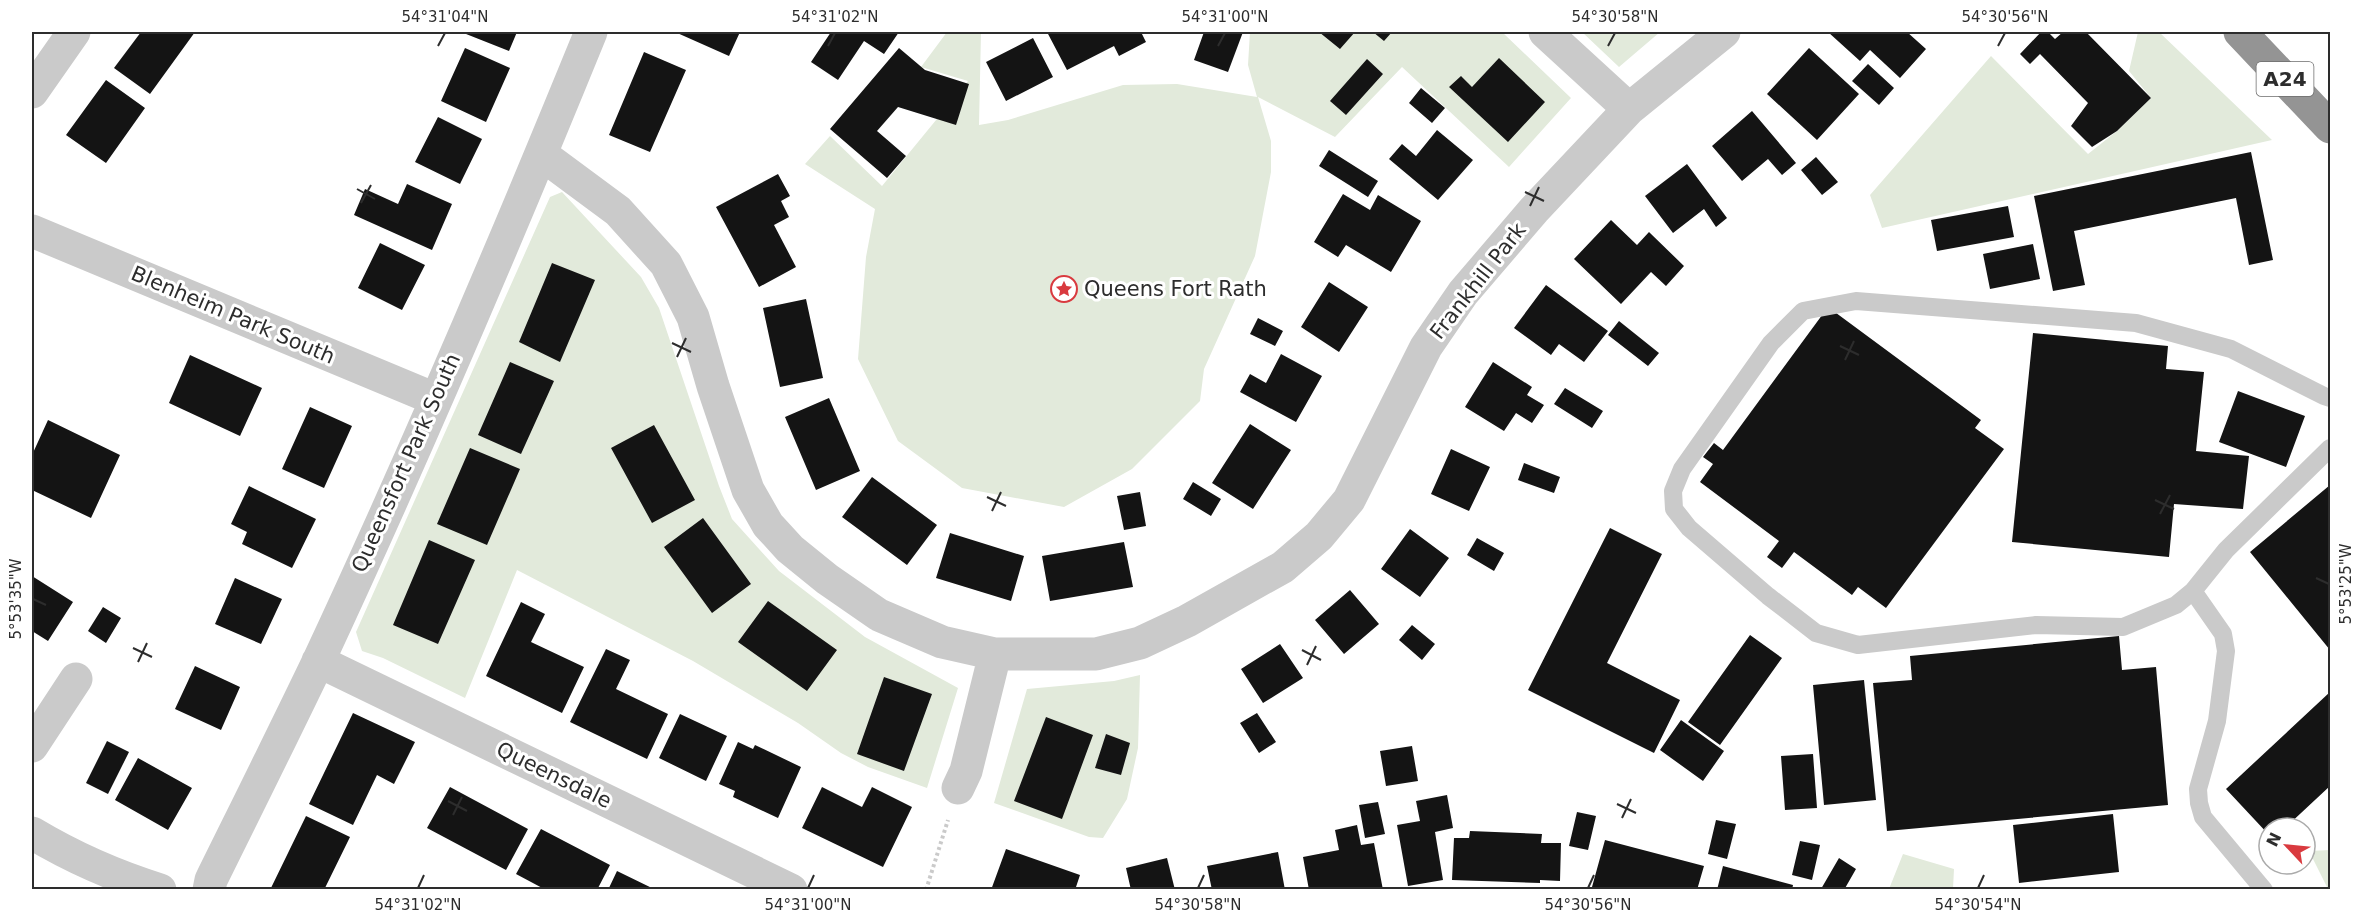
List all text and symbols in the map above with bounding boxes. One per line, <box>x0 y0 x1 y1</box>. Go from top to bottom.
text: 54°31'04"N <box>401 8 489 26</box>
text: 54°31'02"N <box>791 8 879 26</box>
text: 54°31'00"N <box>1181 8 1269 26</box>
text: 54°30'58"N <box>1571 8 1659 26</box>
text: 54°30'56"N <box>1961 8 2049 26</box>
road number: A24 <box>2256 62 2314 96</box>
street label: Frankhill Park <box>1425 218 1531 344</box>
street label: Blenheim Park South <box>128 261 338 369</box>
place icon: Queens Fort Rath <box>1049 274 1079 304</box>
place label: Queens Fort Rath <box>1084 277 1267 301</box>
street label: Queensfort Park South <box>347 350 465 576</box>
text: 5°53'25"W <box>2337 543 2355 625</box>
text: 5°53'35"W <box>7 558 25 640</box>
street label: Queensdale <box>493 737 615 813</box>
north arrow <box>2257 816 2317 876</box>
text: N <box>2262 829 2285 850</box>
text: 54°31'02"N <box>374 896 462 914</box>
text: 54°31'00"N <box>764 896 852 914</box>
text: 54°30'58"N <box>1154 896 1242 914</box>
text: 54°30'56"N <box>1544 896 1632 914</box>
text: 54°30'54"N <box>1934 896 2022 914</box>

